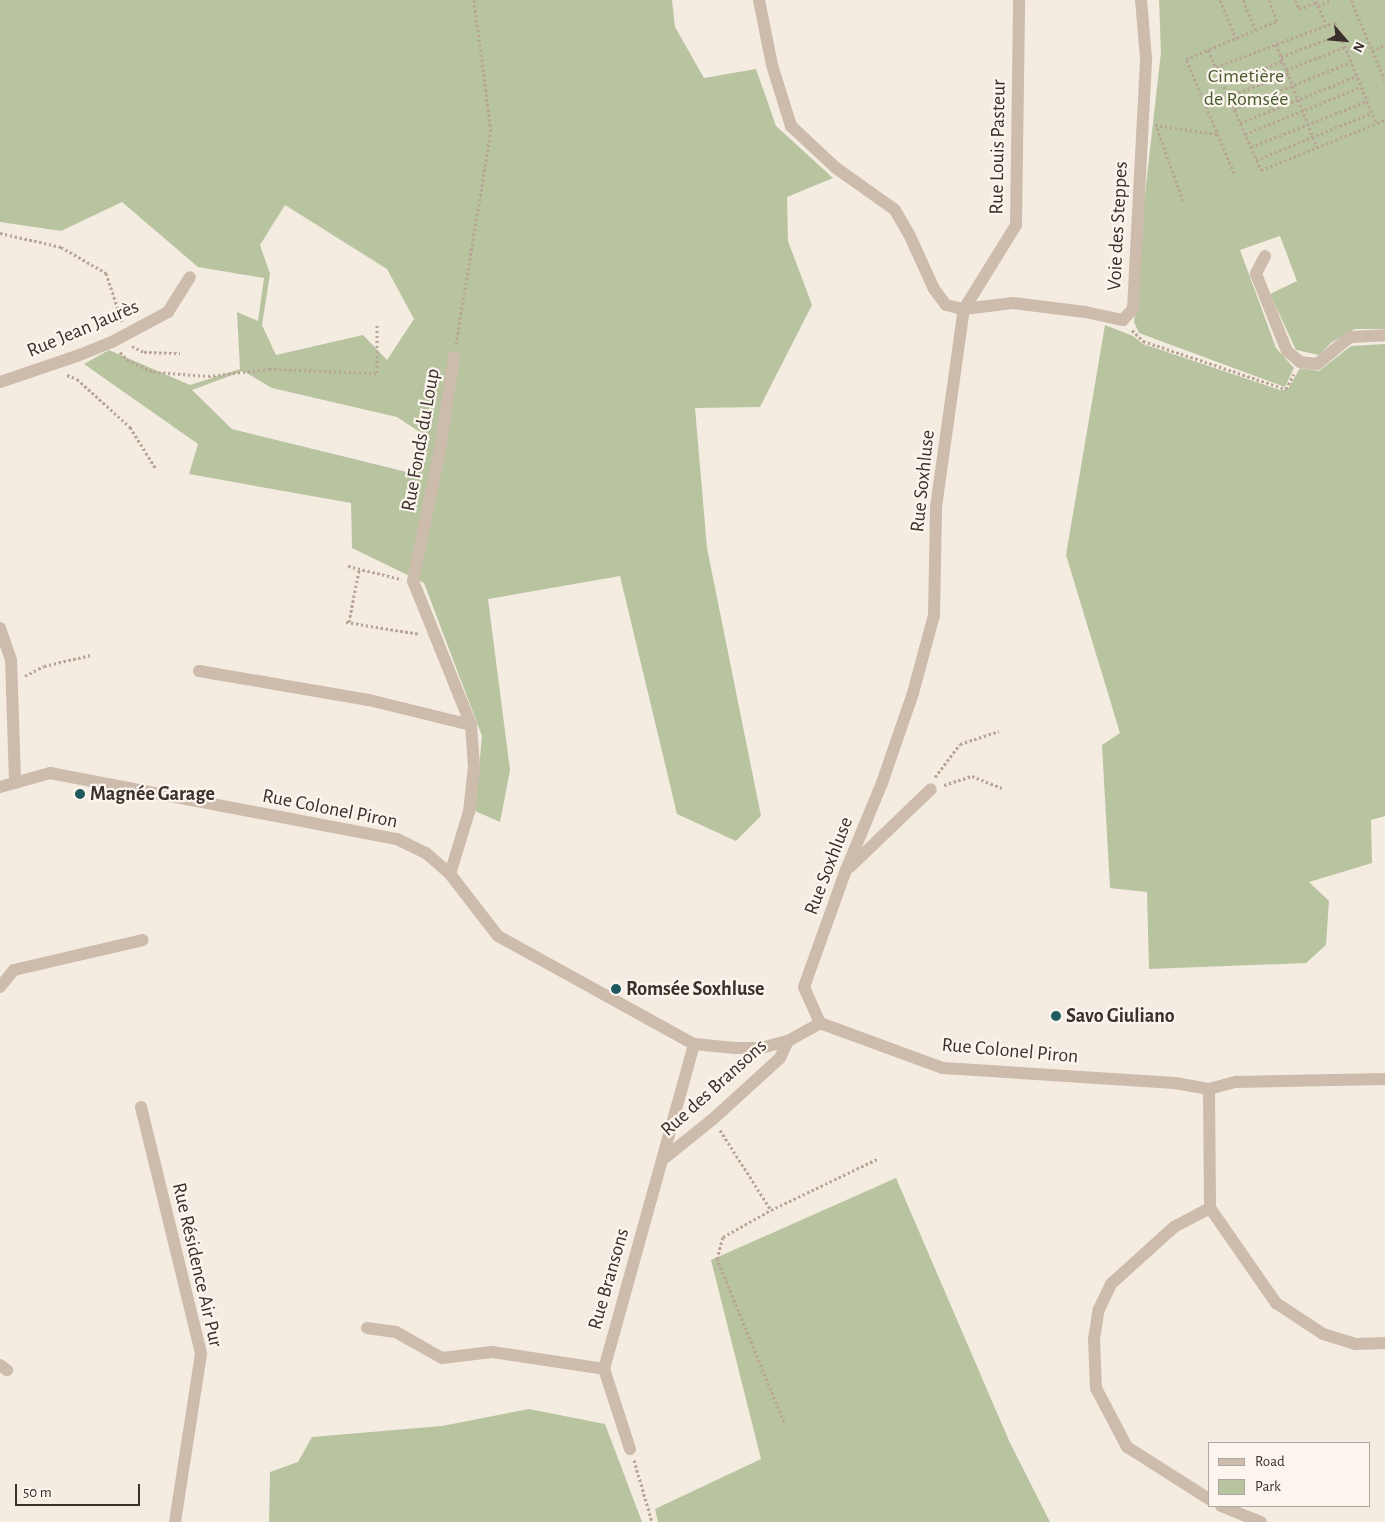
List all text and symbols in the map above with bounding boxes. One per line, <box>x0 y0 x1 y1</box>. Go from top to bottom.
north arrow <box>1320 15 1370 65</box>
text: N <box>1350 39 1367 54</box>
park label: Cimetière de Romsée <box>1204 65 1288 112</box>
street label: Rue Louis Pasteur <box>985 79 1011 215</box>
street label: Voie des Steppes <box>1103 161 1133 291</box>
street label: Rue Jean Jaurès <box>23 295 143 363</box>
street label: Rue Fonds du Loup <box>397 367 445 513</box>
street label: Rue Soxhluse <box>906 429 940 533</box>
place label: Magnée Garage <box>90 782 215 806</box>
street label: Rue Colonel Piron <box>260 784 400 834</box>
marker: Magnée Garage <box>74 788 86 800</box>
street label: Rue Soxhluse <box>799 814 859 918</box>
place label: Romsée Soxhluse <box>626 977 765 1001</box>
marker: Romsée Soxhluse <box>610 983 622 995</box>
place label: Savo Giuliano <box>1066 1004 1175 1028</box>
marker: Savo Giuliano <box>1050 1010 1062 1022</box>
street label: Rue Colonel Piron <box>941 1033 1079 1069</box>
street label: Rue des Bransons <box>656 1034 772 1142</box>
street label: Rue Résidence Air Pur <box>166 1180 228 1350</box>
street label: Rue Bransons <box>583 1226 635 1332</box>
legend <box>1208 1442 1370 1507</box>
text: Road <box>1255 1454 1285 1469</box>
scale bar <box>18 1474 142 1506</box>
text: Park <box>1255 1479 1281 1494</box>
text: 50 m <box>23 1485 52 1500</box>

